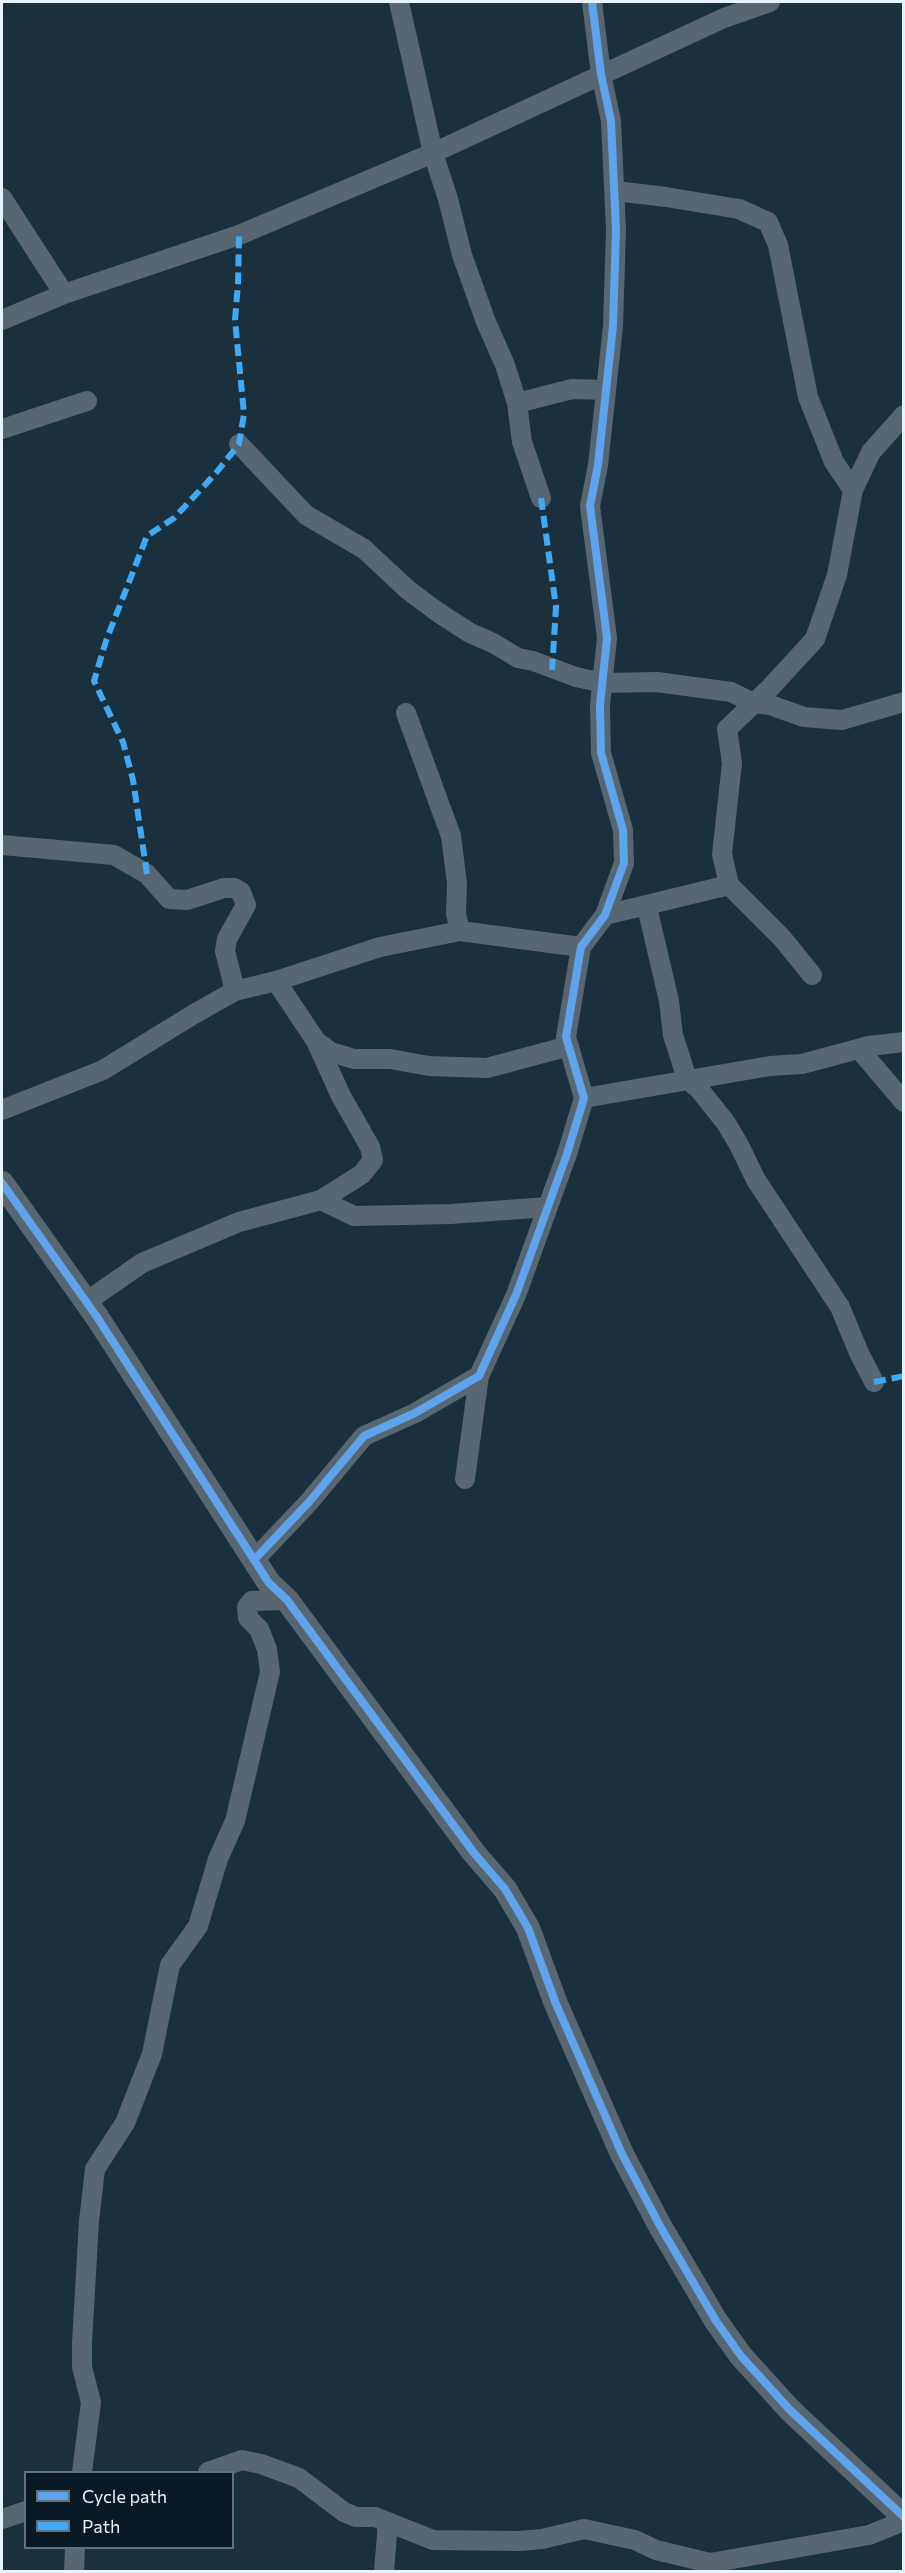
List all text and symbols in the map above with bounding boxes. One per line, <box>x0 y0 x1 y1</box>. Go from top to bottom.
legend <box>24 2471 234 2549</box>
text: Cycle path <box>82 2485 167 2507</box>
text: Path <box>82 2515 120 2537</box>

